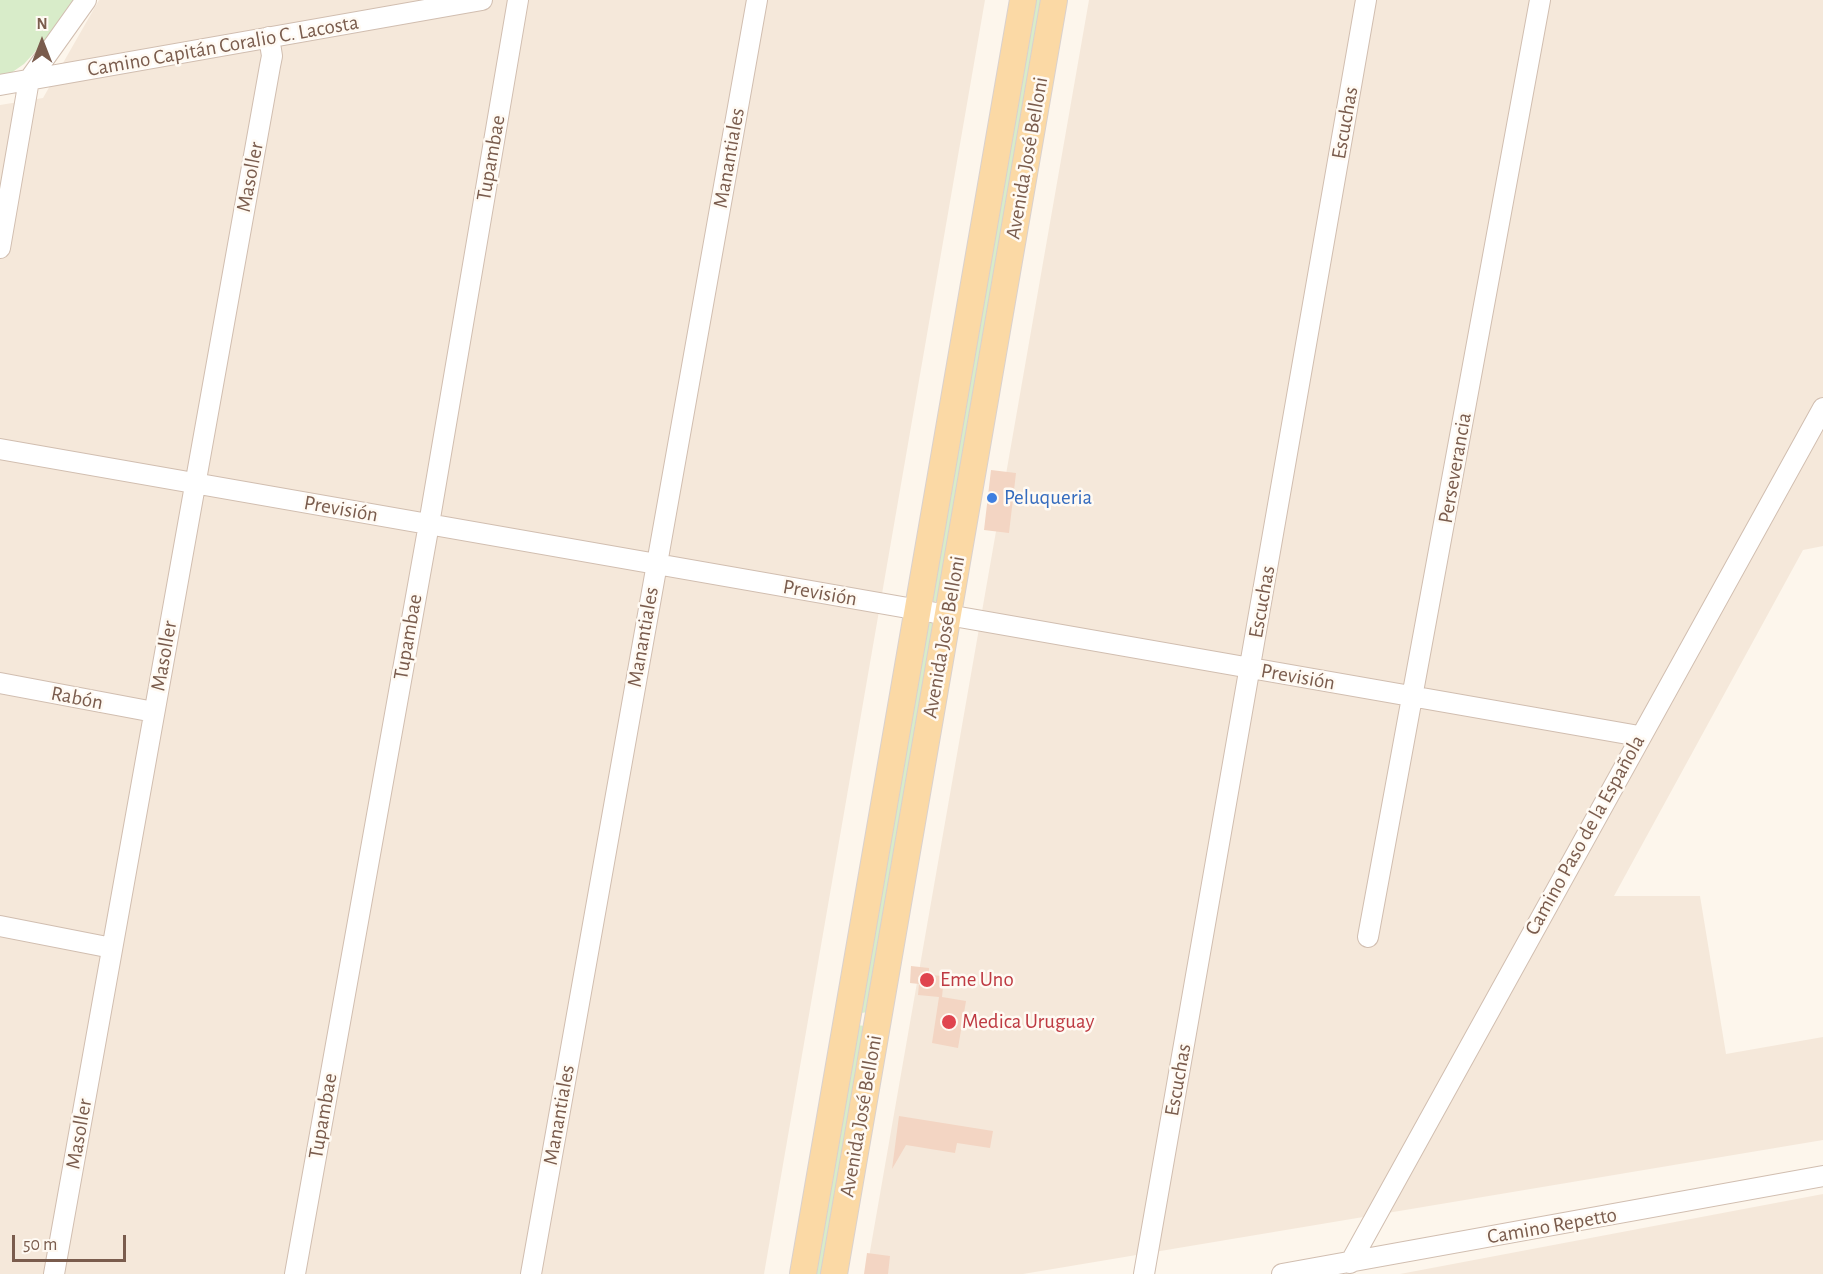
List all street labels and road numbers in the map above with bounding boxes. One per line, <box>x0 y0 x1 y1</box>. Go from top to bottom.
street label: Camino Capitán Coralio C. Lacosta <box>85 10 361 82</box>
street label: Avenida José Belloni <box>1000 75 1054 241</box>
street label: Escuchas <box>1326 85 1364 161</box>
street label: Manantiales <box>708 106 750 210</box>
street label: Tupambae <box>471 113 511 203</box>
street label: Masoller <box>231 140 269 214</box>
street label: Perseverancia <box>1433 411 1477 525</box>
street label: Previsión <box>302 490 380 528</box>
street label: Avenida José Belloni <box>917 554 971 720</box>
street label: Escuchas <box>1243 564 1281 640</box>
street label: Previsión <box>781 574 859 612</box>
street label: Manantiales <box>622 585 664 689</box>
street label: Tupambae <box>388 592 428 682</box>
street label: Masoller <box>145 619 183 693</box>
street label: Previsión <box>1259 658 1337 696</box>
street label: Rabón <box>49 681 105 715</box>
street label: Camino Paso de la Española <box>1519 730 1651 940</box>
street label: Avenida José Belloni <box>834 1033 888 1199</box>
street label: Escuchas <box>1159 1042 1197 1118</box>
street label: Manantiales <box>538 1063 580 1167</box>
street label: Tupambae <box>303 1071 343 1161</box>
street label: Masoller <box>60 1097 98 1171</box>
street label: Camino Repetto <box>1485 1202 1619 1250</box>

